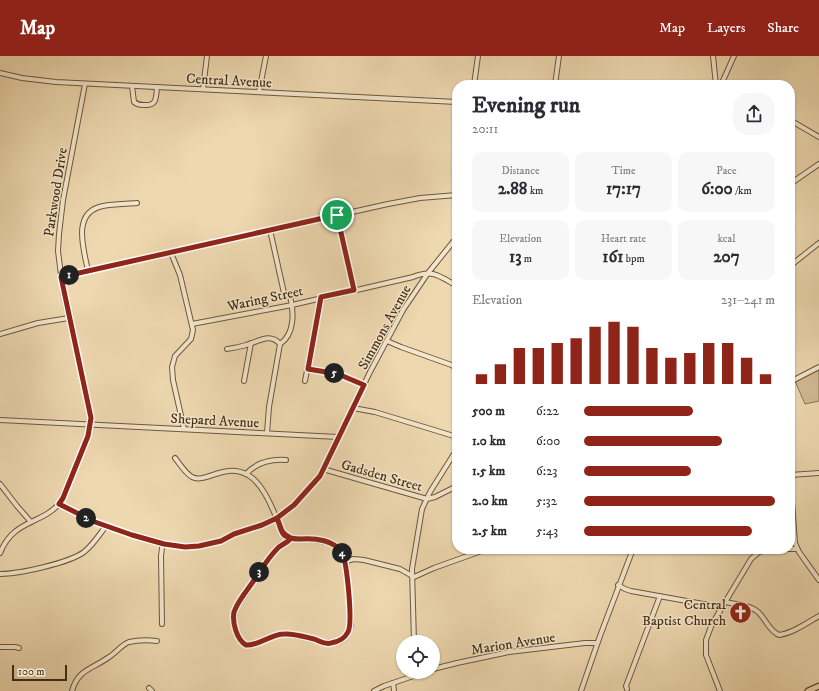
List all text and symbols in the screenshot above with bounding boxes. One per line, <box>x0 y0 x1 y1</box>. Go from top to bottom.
text: Map <box>20 17 55 40</box>
text: Map <box>659 19 685 37</box>
text: Layers <box>707 19 745 37</box>
text: Share <box>767 19 799 37</box>
street label: Central Avenue <box>186 70 272 92</box>
text: Evening run <box>472 92 580 119</box>
button: share <box>733 93 775 135</box>
text: 20:11 <box>472 121 498 137</box>
street label: Parkwood Drive <box>40 146 72 238</box>
text: Distance <box>502 164 539 178</box>
text: Time <box>612 164 635 178</box>
text: Pace <box>716 164 737 178</box>
text: 2.88 <box>498 178 527 200</box>
text: 17:17 <box>606 178 641 200</box>
text: 6:00 <box>701 178 733 200</box>
text: km <box>527 184 543 198</box>
text: /km <box>733 184 752 198</box>
pin <box>320 198 354 232</box>
icon: arrive <box>326 204 348 226</box>
text: Elevation <box>499 232 542 246</box>
text: Heart rate <box>601 232 646 246</box>
text: kcal <box>717 232 736 246</box>
text: 13 <box>509 246 521 268</box>
text: 161 <box>602 246 623 268</box>
text: 207 <box>713 246 740 268</box>
text: m <box>521 252 532 266</box>
text: bpm <box>623 252 645 266</box>
pin: 1 <box>59 265 79 285</box>
text: 1 <box>67 268 71 282</box>
street label: Waring Street <box>225 282 305 316</box>
street label: Simmons Avenue <box>354 282 416 373</box>
text: Elevation <box>472 292 522 308</box>
text: 231–241 m <box>721 292 775 308</box>
pin: 5 <box>324 363 344 383</box>
text: 5 <box>331 366 337 380</box>
text: 500 m <box>472 403 505 419</box>
text: 6:22 <box>536 403 559 419</box>
street label: Shepard Avenue <box>170 410 260 432</box>
text: 1.0 km <box>472 433 506 449</box>
text: 6:00 <box>536 433 560 449</box>
street label: Gadsden Street <box>339 456 425 496</box>
text: 1.5 km <box>472 463 505 479</box>
text: 6:23 <box>536 463 557 479</box>
text: 2.0 km <box>472 493 508 509</box>
text: 5:32 <box>536 493 557 509</box>
pin: 2 <box>76 508 96 528</box>
text: 2 <box>83 511 89 525</box>
text: 2.5 km <box>472 523 507 539</box>
text: 5:43 <box>536 523 558 539</box>
pin: 4 <box>332 543 352 563</box>
text: 4 <box>339 546 345 560</box>
pin: 3 <box>249 562 269 582</box>
text: 3 <box>257 565 261 579</box>
place label: Central Baptist Church <box>642 596 727 630</box>
church icon: Central Baptist Church <box>728 599 754 625</box>
street label: Marion Avenue <box>470 628 557 660</box>
map controls <box>396 635 440 679</box>
button: locate <box>396 635 440 679</box>
scale bar <box>12 663 67 682</box>
text: 100 m <box>18 665 44 679</box>

